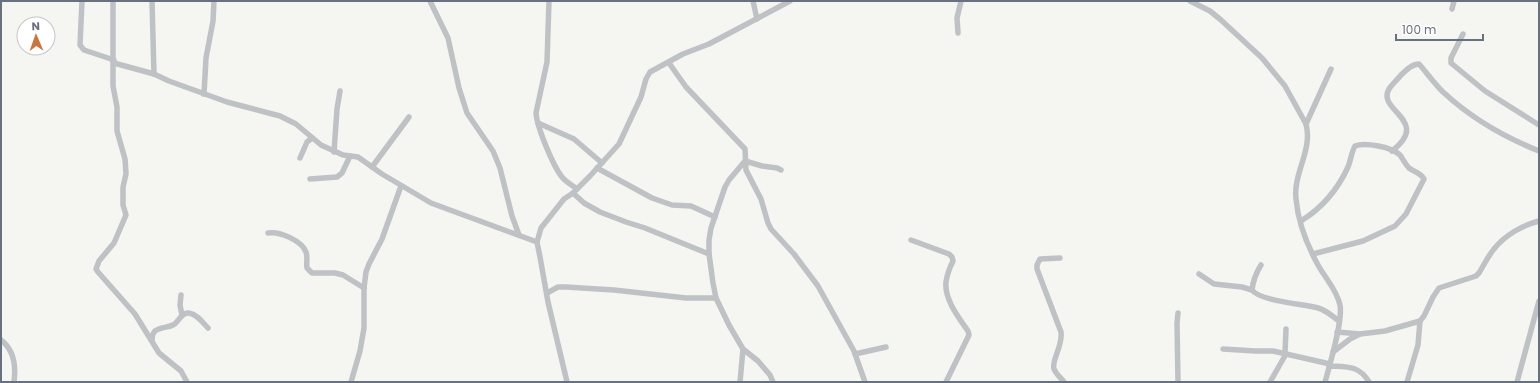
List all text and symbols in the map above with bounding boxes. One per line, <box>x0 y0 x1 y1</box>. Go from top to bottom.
north arrow <box>16 16 56 56</box>
scale bar <box>1396 16 1483 42</box>
text: N <box>31 18 40 34</box>
text: 100 m <box>1402 21 1436 38</box>

